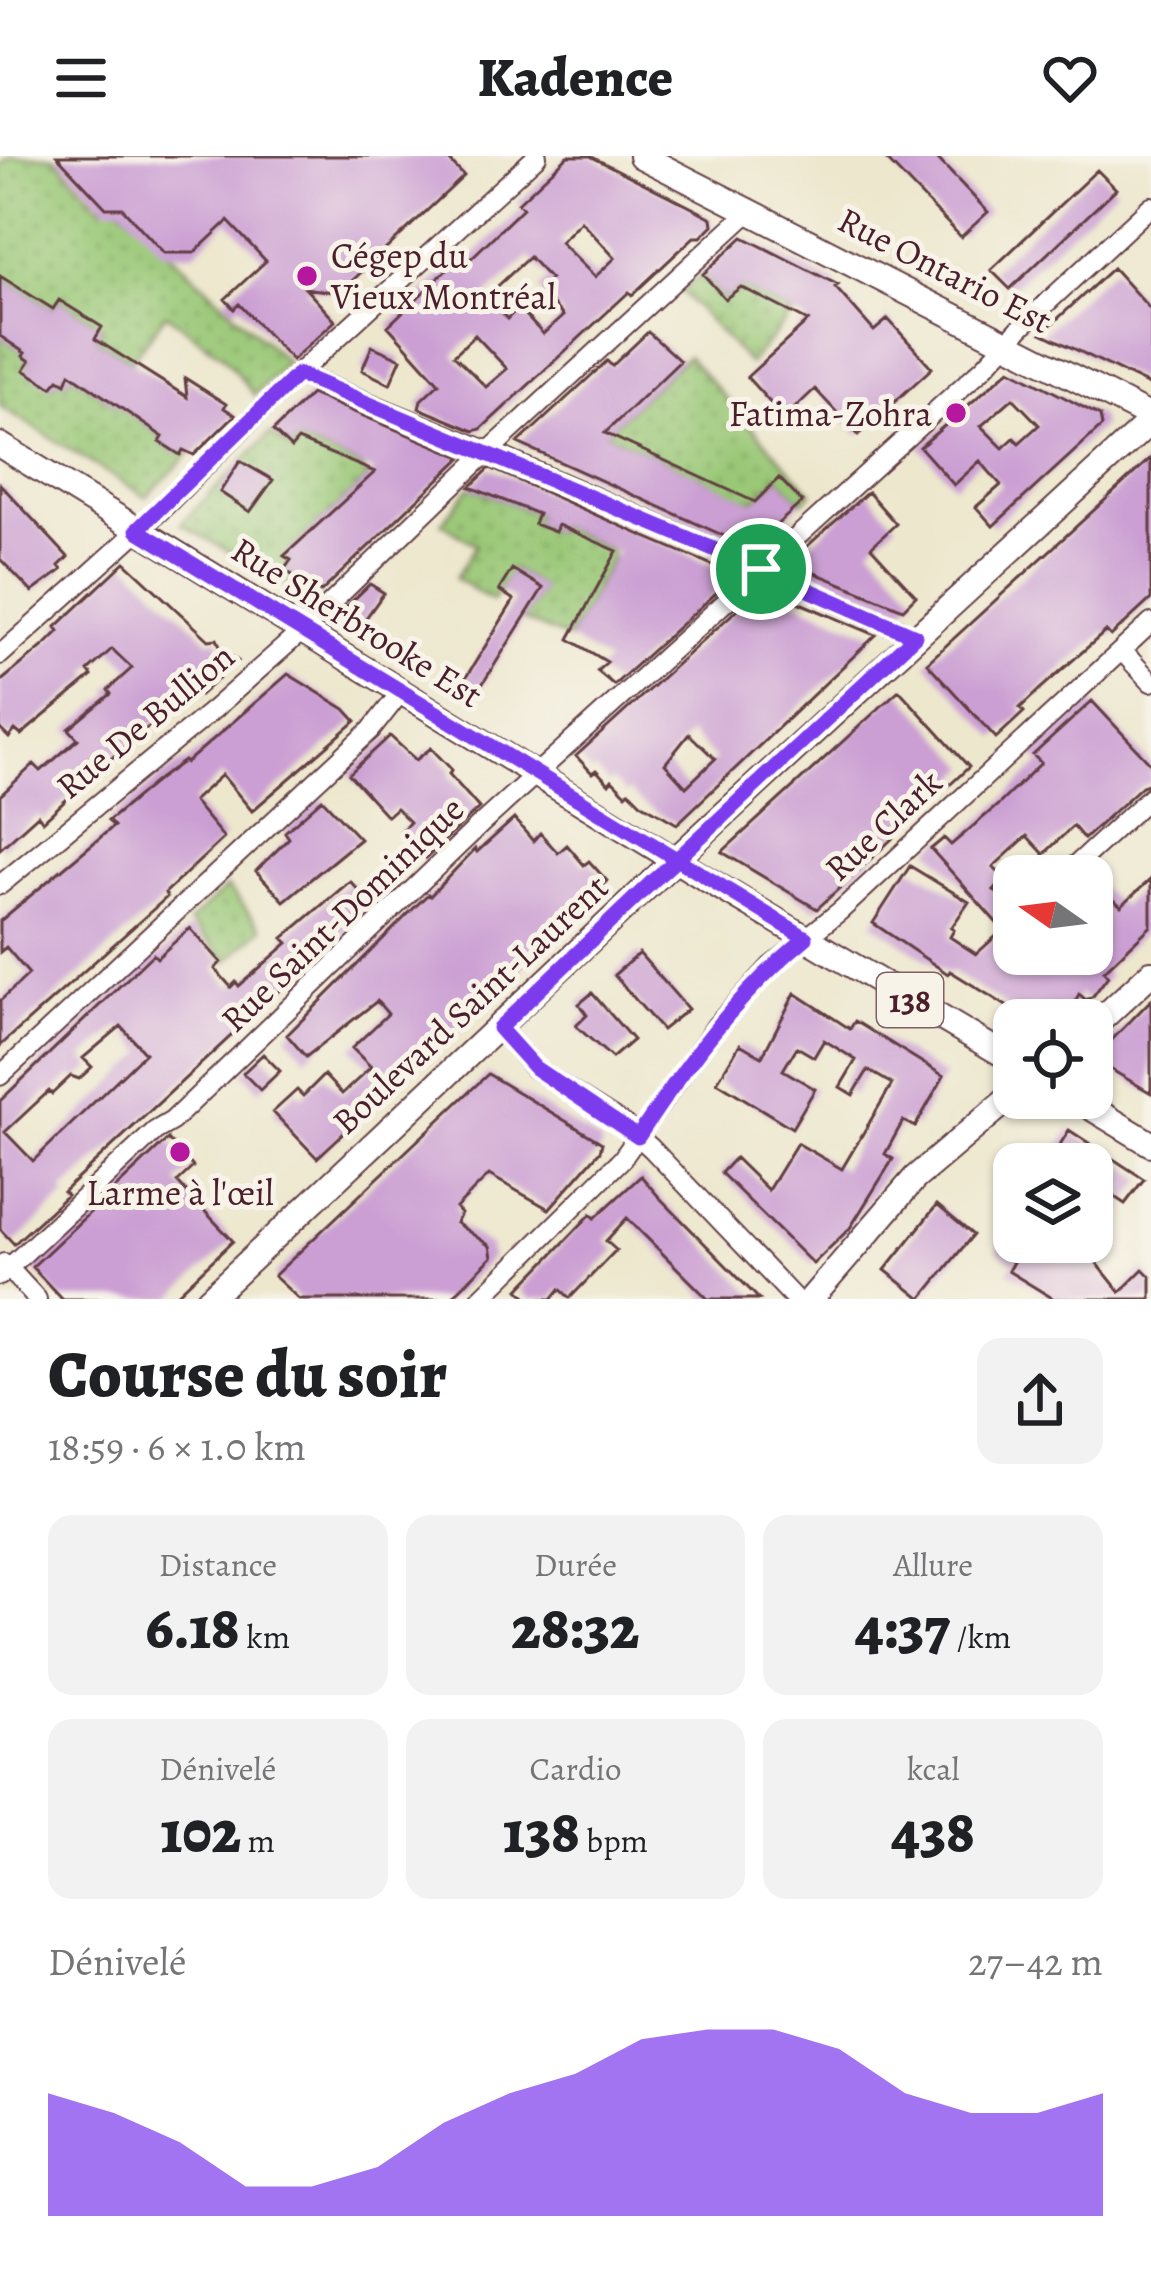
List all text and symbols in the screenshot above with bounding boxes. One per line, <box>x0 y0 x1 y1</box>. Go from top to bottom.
text: Kadence <box>478 41 673 115</box>
icon: menu <box>48 45 114 111</box>
icon: heart <box>1037 45 1103 111</box>
street label: Rue Ontario Est <box>830 195 1060 345</box>
place label: Cégep du Vieux Montréal <box>330 231 556 321</box>
marker: Cégep du Vieux Montréal <box>294 263 320 289</box>
place label: Fatima-Zohra <box>729 389 932 438</box>
marker: Fatima-Zohra <box>943 400 969 426</box>
pin <box>710 518 812 620</box>
street label: Rue Sherbrooke Est <box>222 525 492 719</box>
icon: arrive <box>728 536 794 602</box>
street label: Rue De Bullion <box>46 632 244 810</box>
street label: Rue Clark <box>814 758 952 892</box>
street label: Rue Saint-Dominique <box>210 785 474 1043</box>
north arrow <box>993 855 1113 975</box>
map controls <box>993 855 1113 1263</box>
street label: Boulevard Saint-Laurent <box>321 863 619 1145</box>
road number: 138 <box>877 973 943 1027</box>
button: locate <box>993 999 1113 1119</box>
marker: Larme à l'œil <box>167 1139 193 1165</box>
button: layers <box>993 1143 1113 1263</box>
place label: Larme à l'œil <box>86 1168 274 1217</box>
text: Course du soir <box>48 1330 447 1420</box>
button: share <box>977 1338 1103 1464</box>
text: 18:59 · 6 × 1.0 km <box>48 1420 306 1473</box>
text: Distance <box>159 1542 277 1587</box>
text: Durée <box>534 1542 617 1587</box>
text: Allure <box>893 1542 973 1587</box>
text: 6.18 <box>145 1587 240 1669</box>
text: 28:32 <box>512 1587 639 1669</box>
text: 4:37 <box>855 1587 950 1669</box>
text: km <box>240 1614 290 1659</box>
text: /km <box>950 1614 1011 1659</box>
text: Dénivelé <box>159 1746 276 1791</box>
text: Cardio <box>530 1746 621 1791</box>
text: kcal <box>907 1746 960 1791</box>
text: 102 <box>161 1791 241 1873</box>
text: 138 <box>503 1791 580 1873</box>
text: 438 <box>891 1791 975 1873</box>
text: m <box>241 1818 275 1863</box>
text: bpm <box>580 1818 648 1863</box>
text: Dénivelé <box>48 1935 186 1988</box>
text: 27–42 m <box>968 1935 1103 1988</box>

